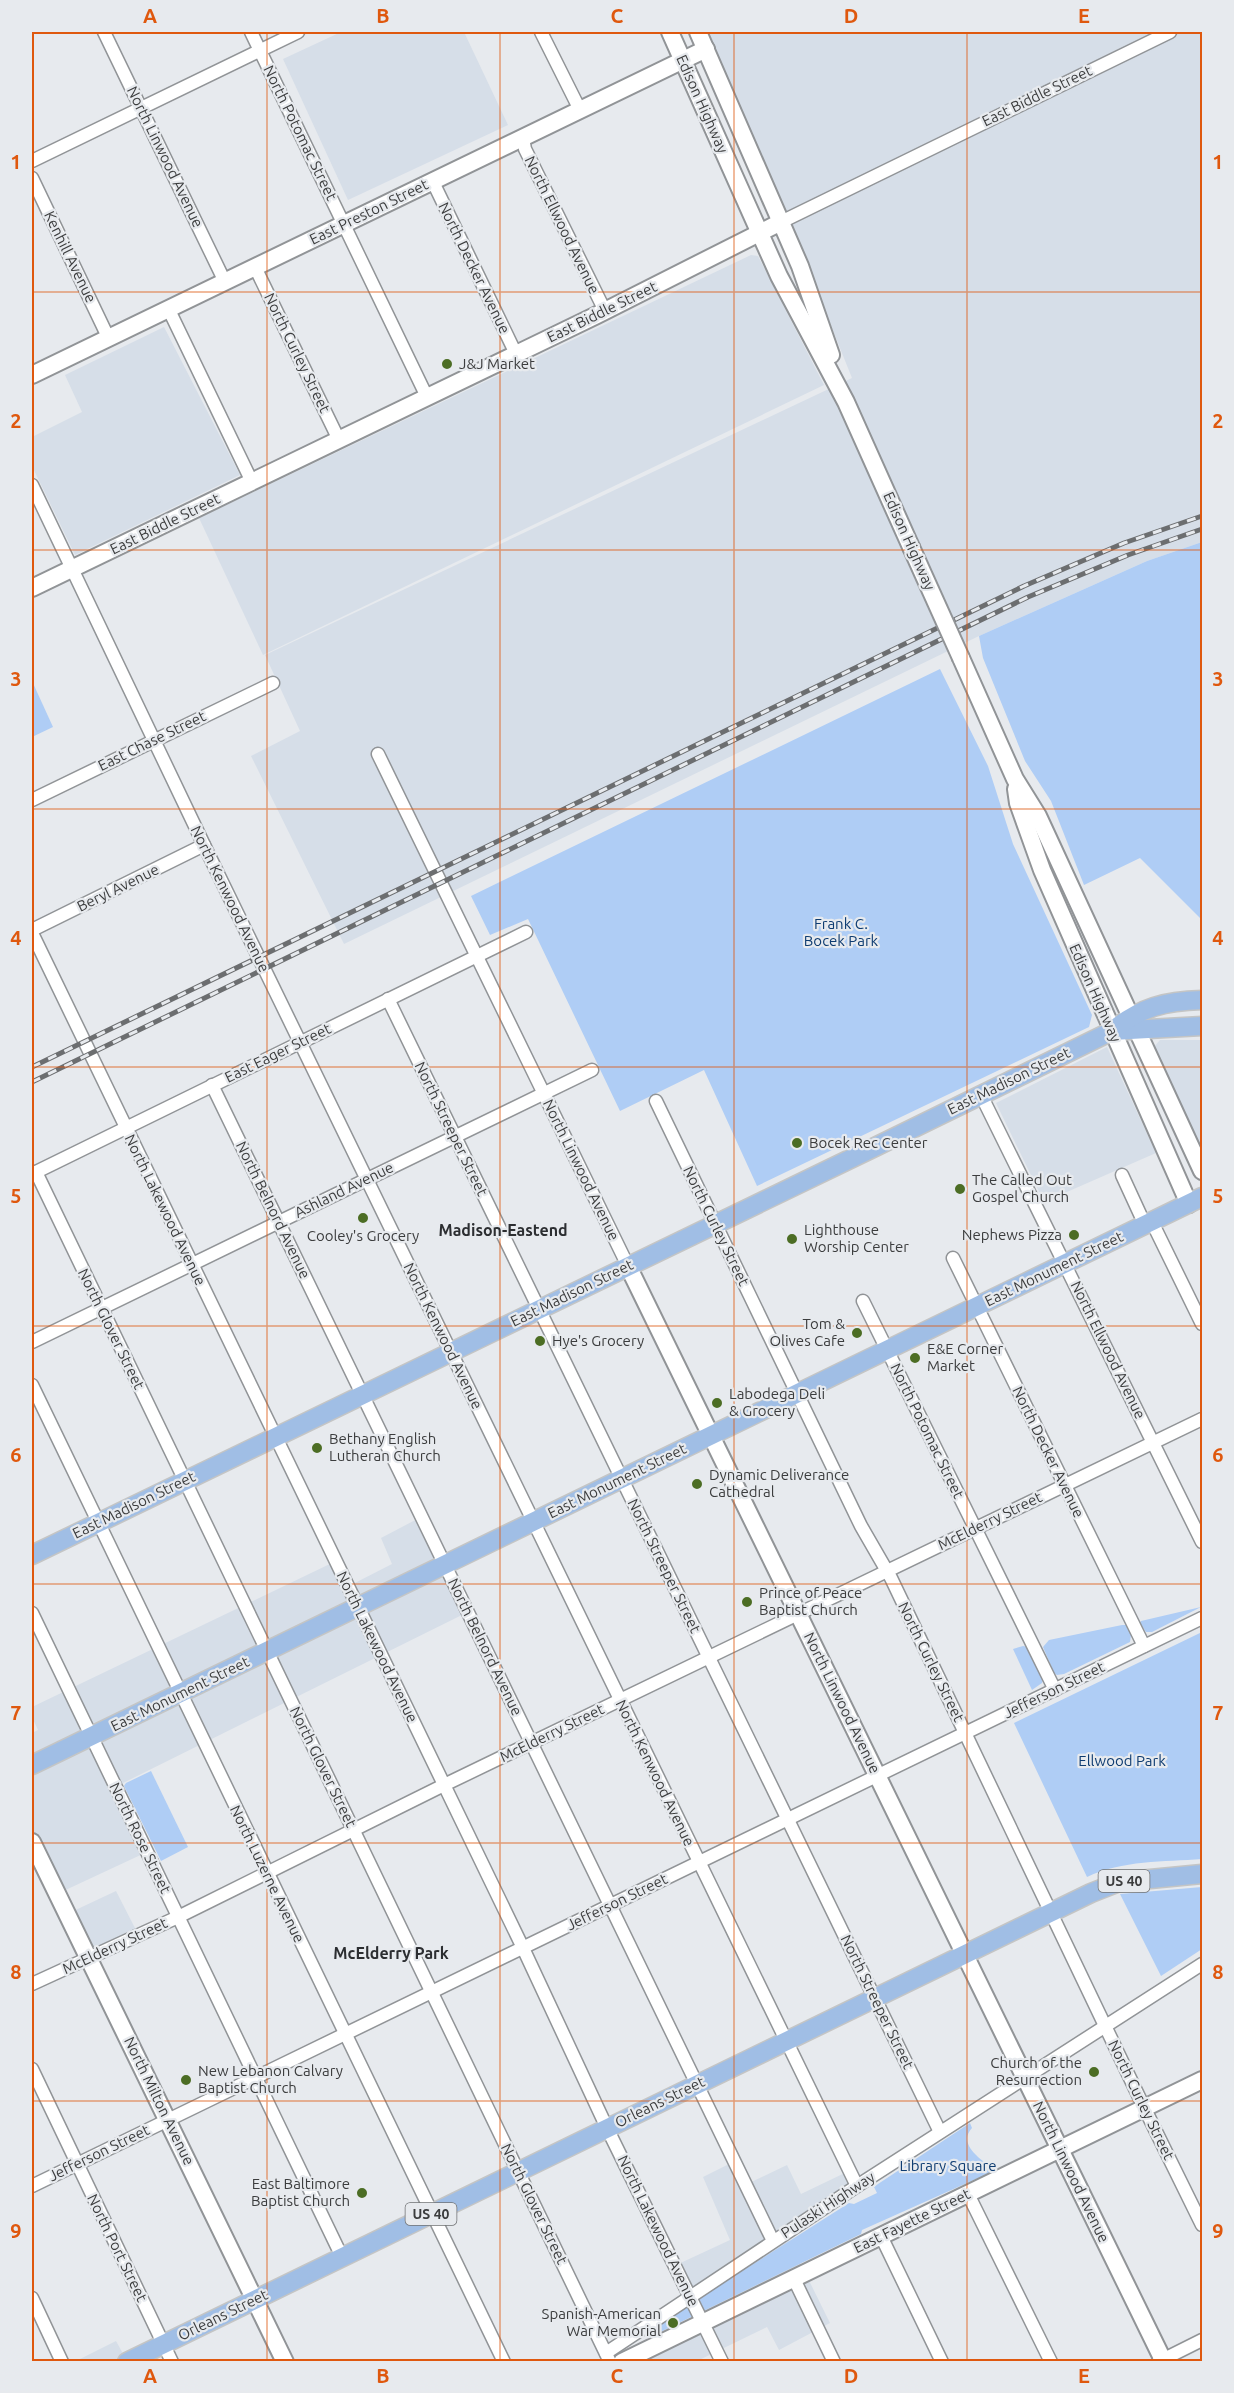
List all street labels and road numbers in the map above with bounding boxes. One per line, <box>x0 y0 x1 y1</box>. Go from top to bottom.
street label: Edison Highway <box>673 52 732 156</box>
street label: North Potomac Street <box>260 62 341 203</box>
street label: East Biddle Street <box>979 62 1095 130</box>
street label: North Linwood Avenue <box>124 83 207 230</box>
street label: North Ellwood Avenue <box>522 153 603 296</box>
street label: East Preston Street <box>307 175 431 248</box>
street label: North Decker Avenue <box>435 199 514 336</box>
street label: Kenhill Avenue <box>41 208 100 305</box>
street label: East Biddle Street <box>544 278 660 346</box>
street label: North Curley Street <box>261 290 334 416</box>
street label: Edison Highway <box>880 489 939 593</box>
street label: East Biddle Street <box>107 490 223 558</box>
street label: East Chase Street <box>95 707 208 774</box>
street label: North Kenwood Avenue <box>188 823 273 975</box>
street label: Beryl Avenue <box>74 860 161 915</box>
street label: Edison Highway <box>1066 941 1125 1045</box>
street label: East Eager Street <box>222 1019 334 1086</box>
street label: East Madison Street <box>945 1043 1073 1118</box>
street label: North Streeper Street <box>412 1059 491 1199</box>
street label: North Linwood Avenue <box>540 1096 623 1243</box>
street label: North Lakewood Avenue <box>121 1131 209 1288</box>
street label: North Belnord Avenue <box>233 1138 314 1281</box>
street label: Ashland Avenue <box>292 1158 396 1221</box>
street label: North Curley Street <box>680 1163 753 1289</box>
street label: East Monument Street <box>982 1228 1126 1309</box>
street label: East Madison Street <box>508 1255 636 1330</box>
street label: North Kenwood Avenue <box>401 1260 486 1412</box>
street label: North Glover Street <box>75 1266 148 1392</box>
street label: North Ellwood Avenue <box>1068 1278 1149 1421</box>
street label: North Potomac Street <box>887 1360 968 1501</box>
street label: North Decker Avenue <box>1009 1383 1088 1520</box>
street label: East Monument Street <box>545 1440 689 1521</box>
street label: East Madison Street <box>70 1467 198 1542</box>
street label: McElderry Street <box>935 1488 1045 1553</box>
street label: North Streeper Street <box>625 1496 704 1636</box>
street label: North Lakewood Avenue <box>333 1568 421 1725</box>
street label: North Belnord Avenue <box>445 1575 526 1718</box>
street label: North Curley Street <box>895 1599 968 1725</box>
street label: North Linwood Avenue <box>801 1629 884 1776</box>
street label: East Monument Street <box>108 1653 252 1734</box>
street label: Jefferson Street <box>1001 1658 1107 1721</box>
street label: North Kenwood Avenue <box>613 1697 698 1849</box>
street label: McElderry Street <box>497 1700 607 1765</box>
street label: North Glover Street <box>287 1704 360 1830</box>
street label: North Rose Street <box>106 1780 175 1896</box>
street label: North Luzerne Avenue <box>227 1802 308 1945</box>
street label: Jefferson Street <box>564 1870 670 1933</box>
road number: US 40 <box>1098 1870 1150 1892</box>
street label: McElderry Street <box>60 1914 170 1977</box>
street label: North Streeper Street <box>838 1932 917 2072</box>
street label: North Milton Avenue <box>121 2034 198 2168</box>
street label: North Curley Street <box>1105 2037 1178 2163</box>
street label: Orleans Street <box>612 2072 707 2131</box>
street label: North Linwood Avenue <box>1030 2098 1113 2245</box>
street label: Jefferson Street <box>46 2121 152 2184</box>
street label: North Glover Street <box>498 2141 571 2267</box>
street label: North Lakewood Avenue <box>614 2152 702 2309</box>
street label: Pulaski Highway <box>778 2168 878 2241</box>
street label: East Fayette Street <box>851 2185 973 2256</box>
street label: North Port Street <box>84 2191 151 2304</box>
road number: US 40 <box>406 2203 456 2225</box>
street label: Orleans Street <box>175 2285 270 2344</box>

